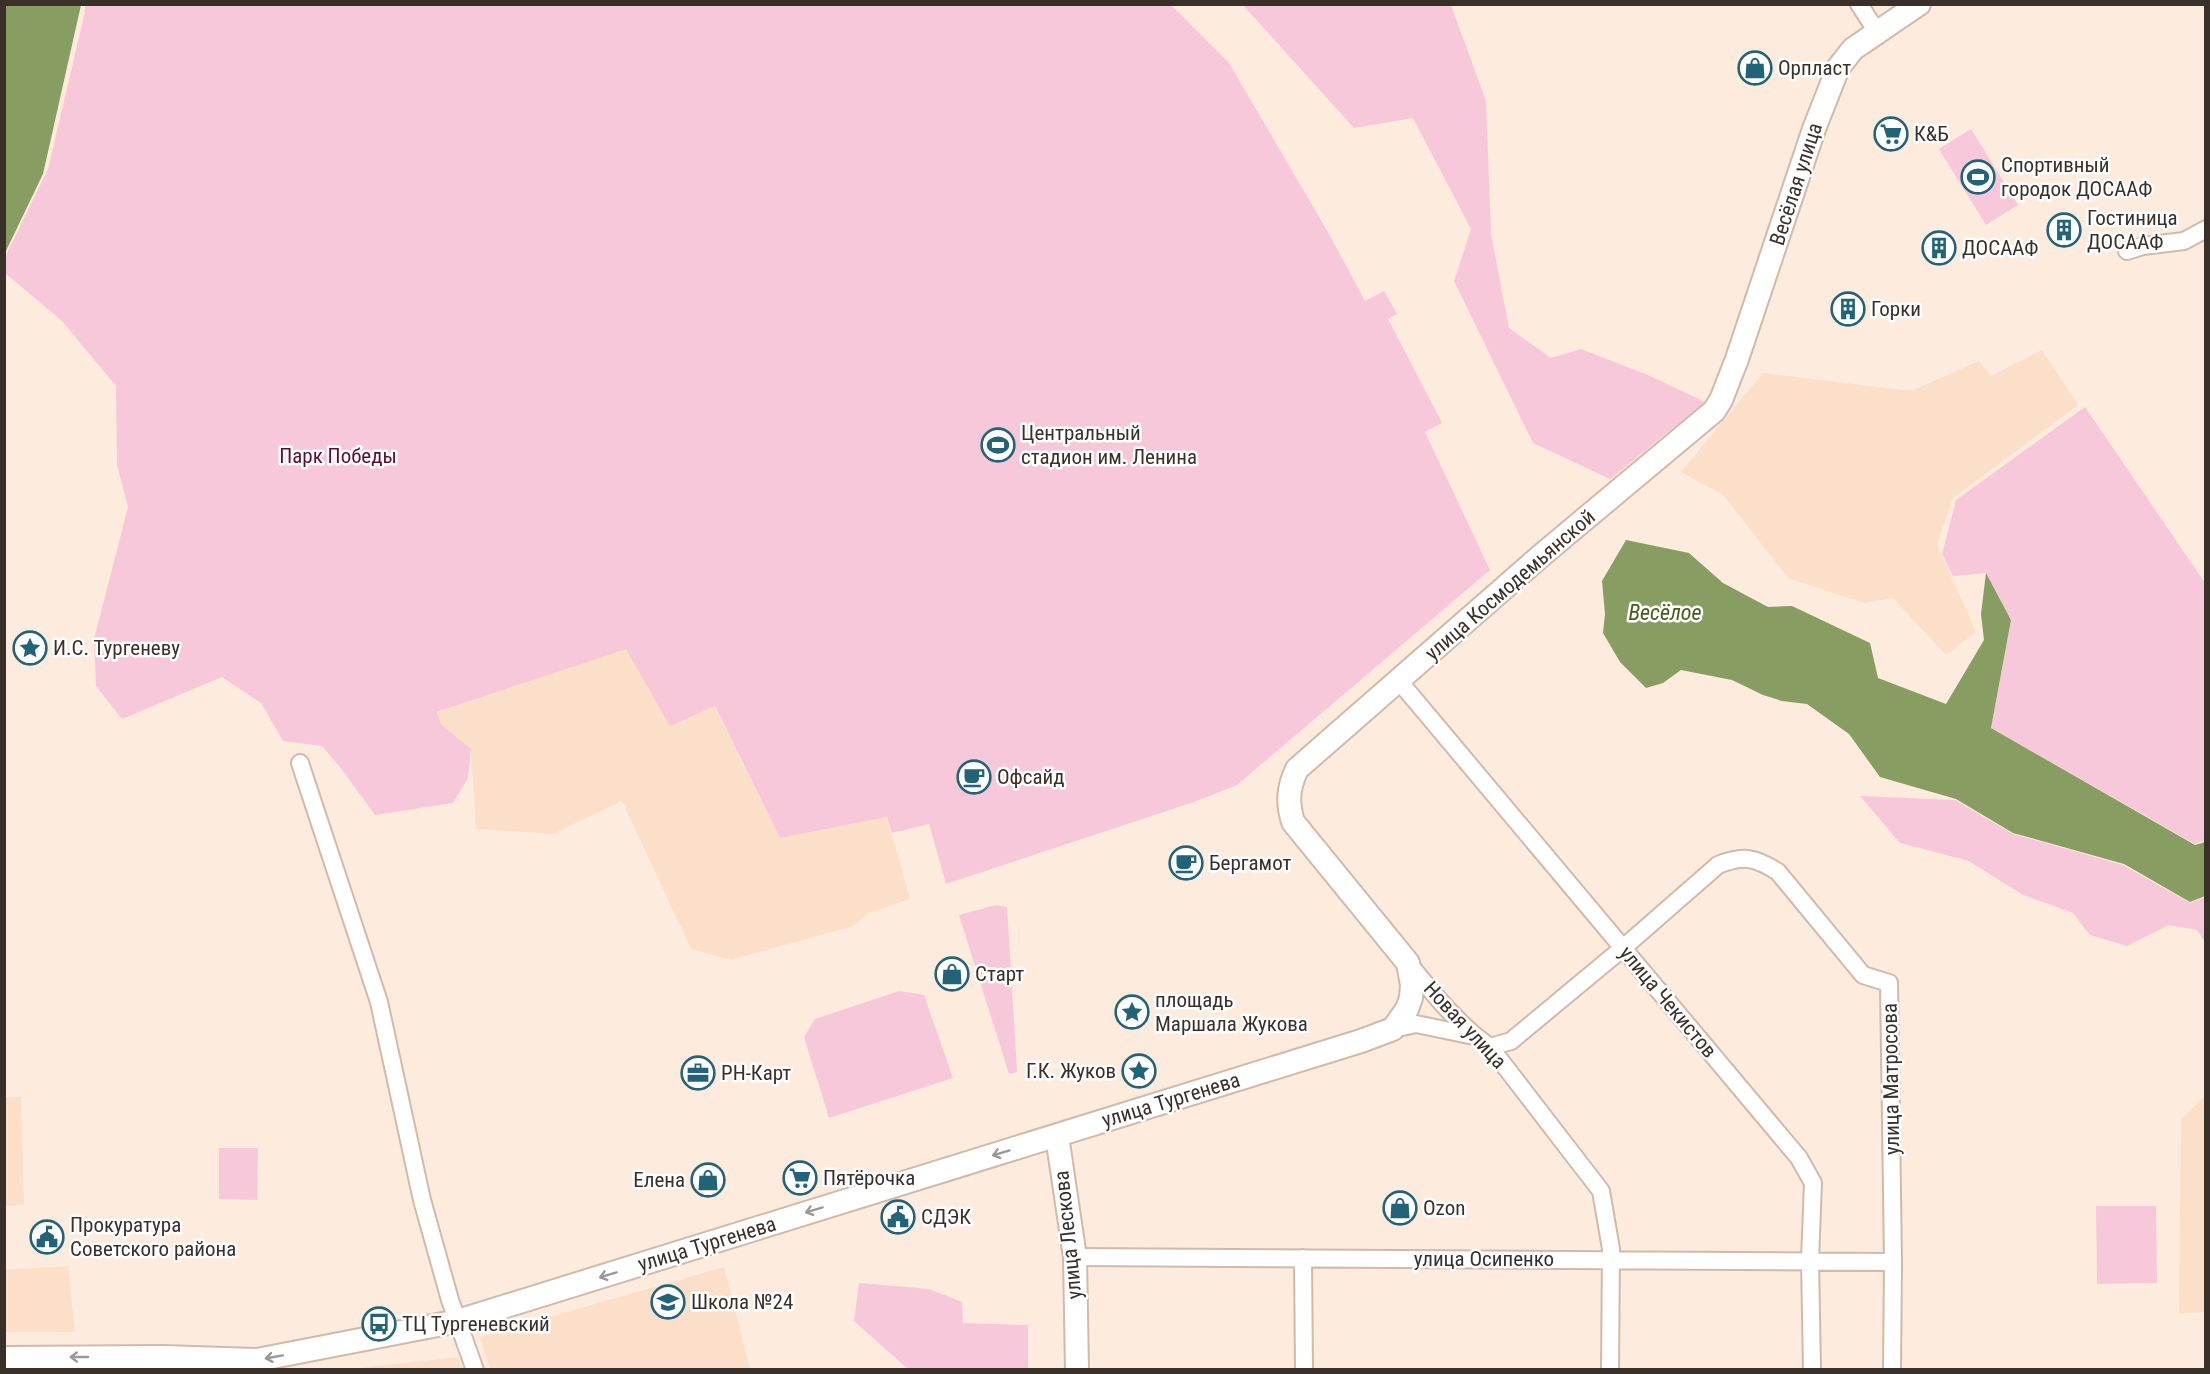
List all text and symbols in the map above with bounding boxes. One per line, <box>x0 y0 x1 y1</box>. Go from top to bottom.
shop icon: Орпласт <box>1737 50 1773 86</box>
place label: Орпласт <box>1778 56 1851 80</box>
supermarket icon: К&Б <box>1873 116 1909 152</box>
street label: Весёлая улица <box>1765 120 1827 248</box>
place label: К&Б <box>1914 122 1949 146</box>
place label: Спортивный городок ДОСААФ <box>2001 153 2153 201</box>
sports icon: Спортивный городок ДОСААФ <box>1960 159 1996 195</box>
place label: Гостиница ДОСААФ <box>2087 206 2178 254</box>
building icon: Гостиница ДОСААФ <box>2046 212 2082 248</box>
building icon: ДОСААФ <box>1921 230 1957 266</box>
place label: ДОСААФ <box>1962 236 2039 260</box>
building icon: Горки <box>1830 291 1866 327</box>
place label: Горки <box>1871 297 1921 321</box>
place label: Центральный стадион им. Ленина <box>1021 421 1197 469</box>
sports icon: Центральный стадион им. Ленина <box>980 427 1016 463</box>
park label: Парк Победы <box>279 444 397 468</box>
street label: улица Космодемьянской <box>1420 505 1600 665</box>
water label: Весёлое <box>1628 600 1702 625</box>
place icon: И.С. Тургеневу <box>12 630 48 666</box>
place label: И.С. Тургеневу <box>53 636 180 660</box>
cafe icon: Офсайд <box>956 759 992 795</box>
place label: Офсайд <box>997 765 1065 789</box>
cafe icon: Бергамот <box>1168 845 1204 881</box>
place label: Бергамот <box>1209 851 1291 875</box>
street label: улица Чекистов <box>1614 941 1722 1063</box>
shop icon: Старт <box>934 956 970 992</box>
place label: Старт <box>975 962 1024 986</box>
street label: Новая улица <box>1419 977 1511 1073</box>
place label: площадь Маршала Жукова <box>1155 988 1308 1036</box>
place icon: площадь Маршала Жукова <box>1114 994 1150 1030</box>
street label: улица Матросова <box>1878 1003 1904 1155</box>
place icon: Г.К. Жуков <box>1121 1053 1157 1089</box>
office icon: РН-Карт <box>680 1055 716 1091</box>
place label: Г.К. Жуков <box>1026 1059 1116 1083</box>
place label: РН-Карт <box>721 1061 791 1085</box>
street label: улица Тургенева <box>1099 1068 1243 1132</box>
one-way arrow <box>992 1148 1011 1159</box>
supermarket icon: Пятёрочка <box>782 1160 818 1196</box>
shop icon: Елена <box>690 1162 726 1198</box>
place label: Пятёрочка <box>823 1166 915 1190</box>
place label: Елена <box>633 1168 685 1192</box>
street label: улица Лескова <box>1049 1170 1087 1300</box>
shop icon: Ozon <box>1382 1190 1418 1226</box>
place label: Ozon <box>1423 1196 1465 1220</box>
public building icon: СДЭК <box>880 1199 916 1235</box>
one-way arrow <box>805 1205 824 1216</box>
place label: СДЭК <box>921 1205 971 1229</box>
street label: улица Тургенева <box>635 1212 779 1276</box>
place label: Прокуратура Советского района <box>70 1213 236 1261</box>
public building icon: Прокуратура Советского района <box>29 1219 65 1255</box>
street label: улица Осипенко <box>1414 1247 1554 1271</box>
one-way arrow <box>599 1270 618 1281</box>
school or university icon: Школа №24 <box>650 1284 686 1320</box>
place label: Школа №24 <box>691 1290 793 1314</box>
bus stop icon: ТЦ Тургеневский <box>361 1306 397 1342</box>
place label: ТЦ Тургеневский <box>402 1312 550 1336</box>
one-way arrow <box>70 1351 90 1363</box>
one-way arrow <box>264 1352 284 1363</box>

